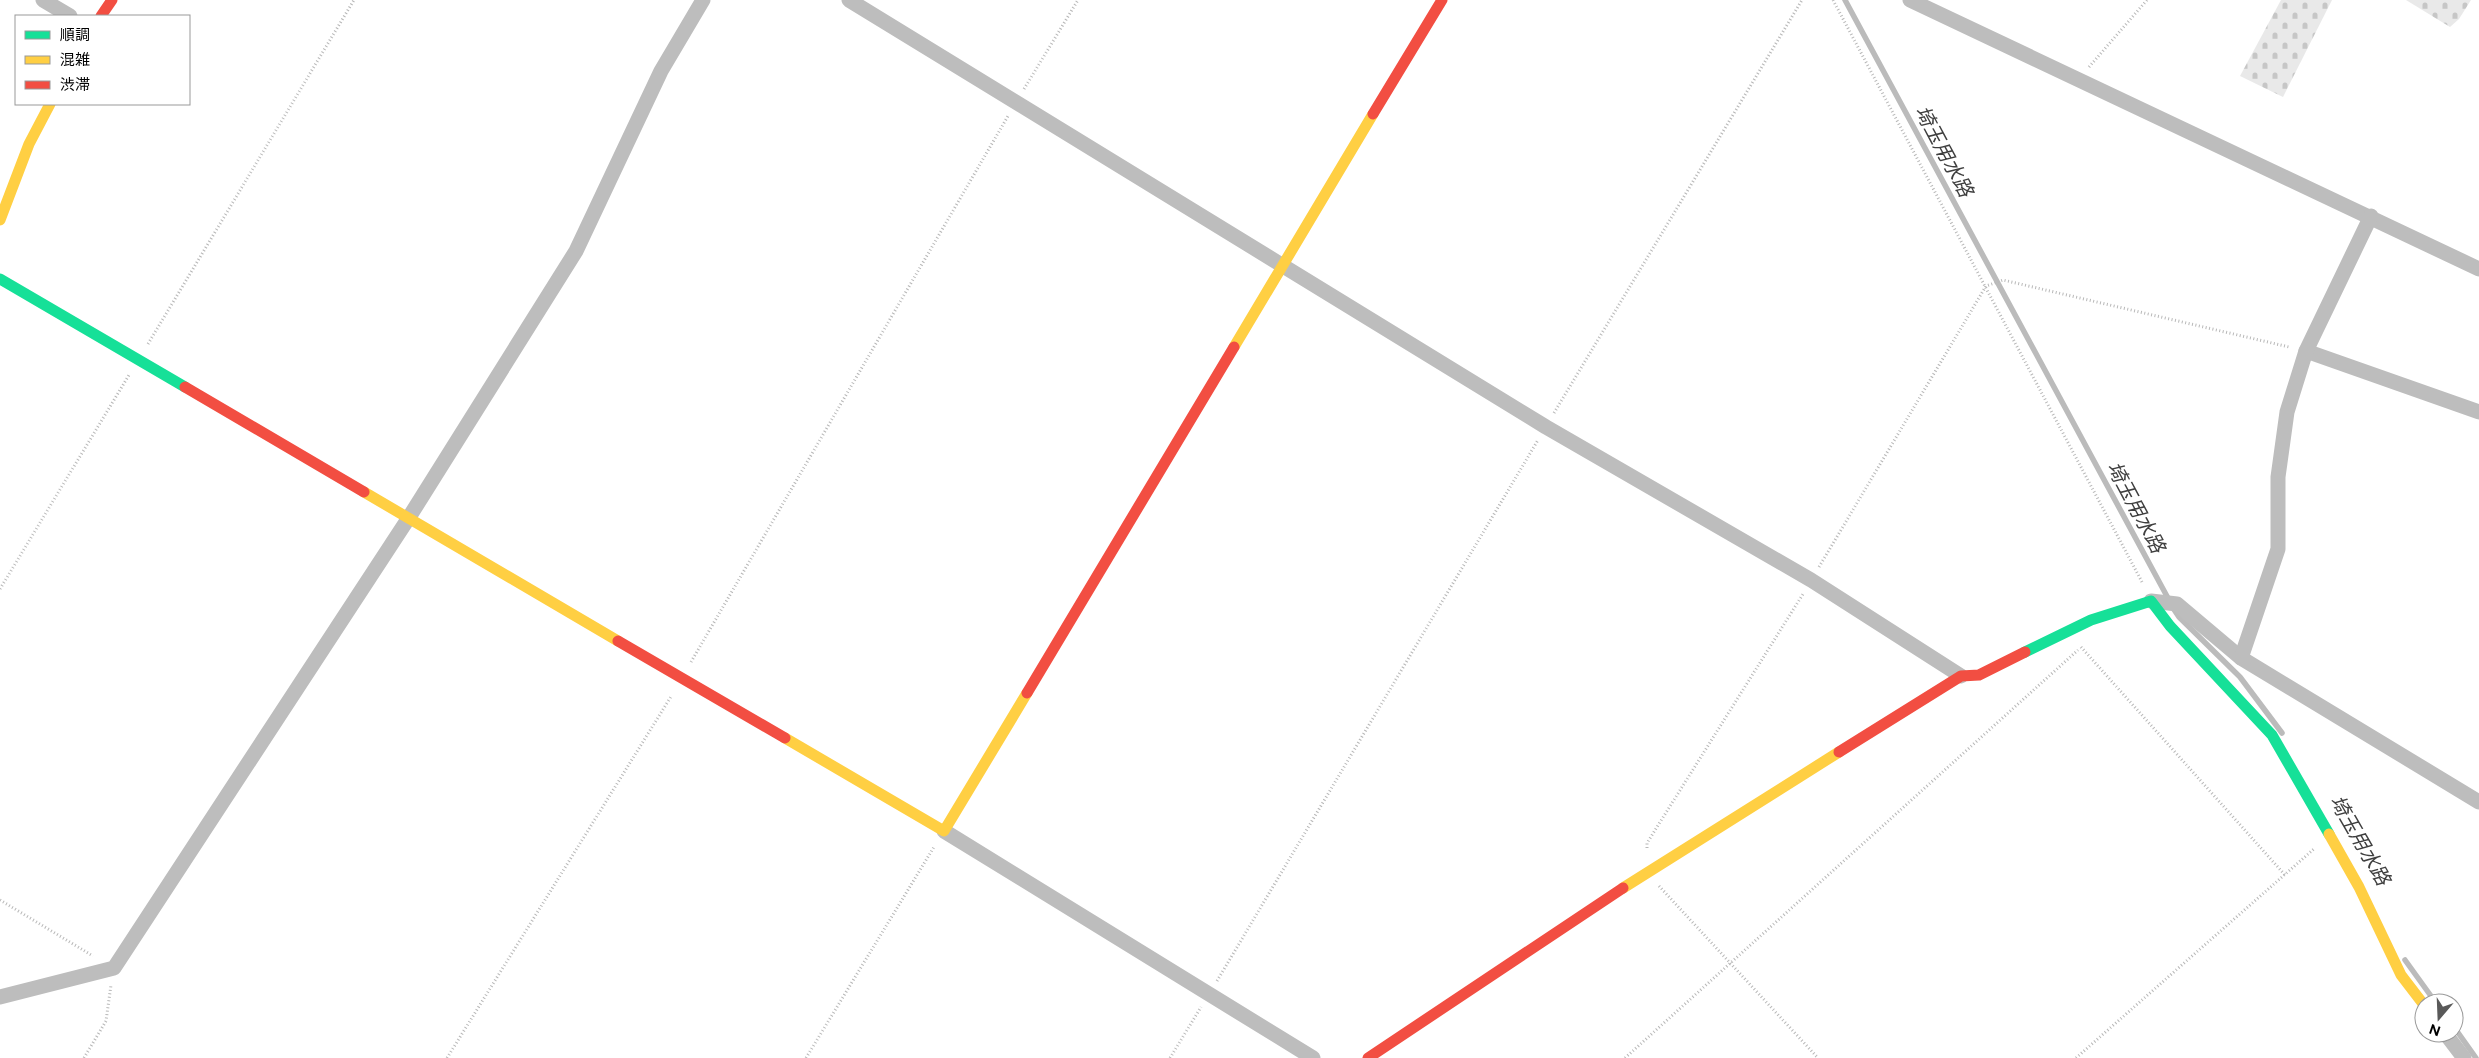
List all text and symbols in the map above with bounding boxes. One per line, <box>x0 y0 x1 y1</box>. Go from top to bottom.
legend <box>15 15 190 105</box>
text: 順調 <box>60 26 90 44</box>
text: 混雑 <box>60 51 90 69</box>
text: 渋滞 <box>60 76 90 94</box>
water label: 埼玉用水路 <box>1910 101 1979 203</box>
water label: 埼玉用水路 <box>2102 457 2171 559</box>
water label: 埼玉用水路 <box>2325 791 2396 891</box>
north arrow <box>2414 993 2464 1043</box>
text: N <box>2427 1020 2443 1040</box>

